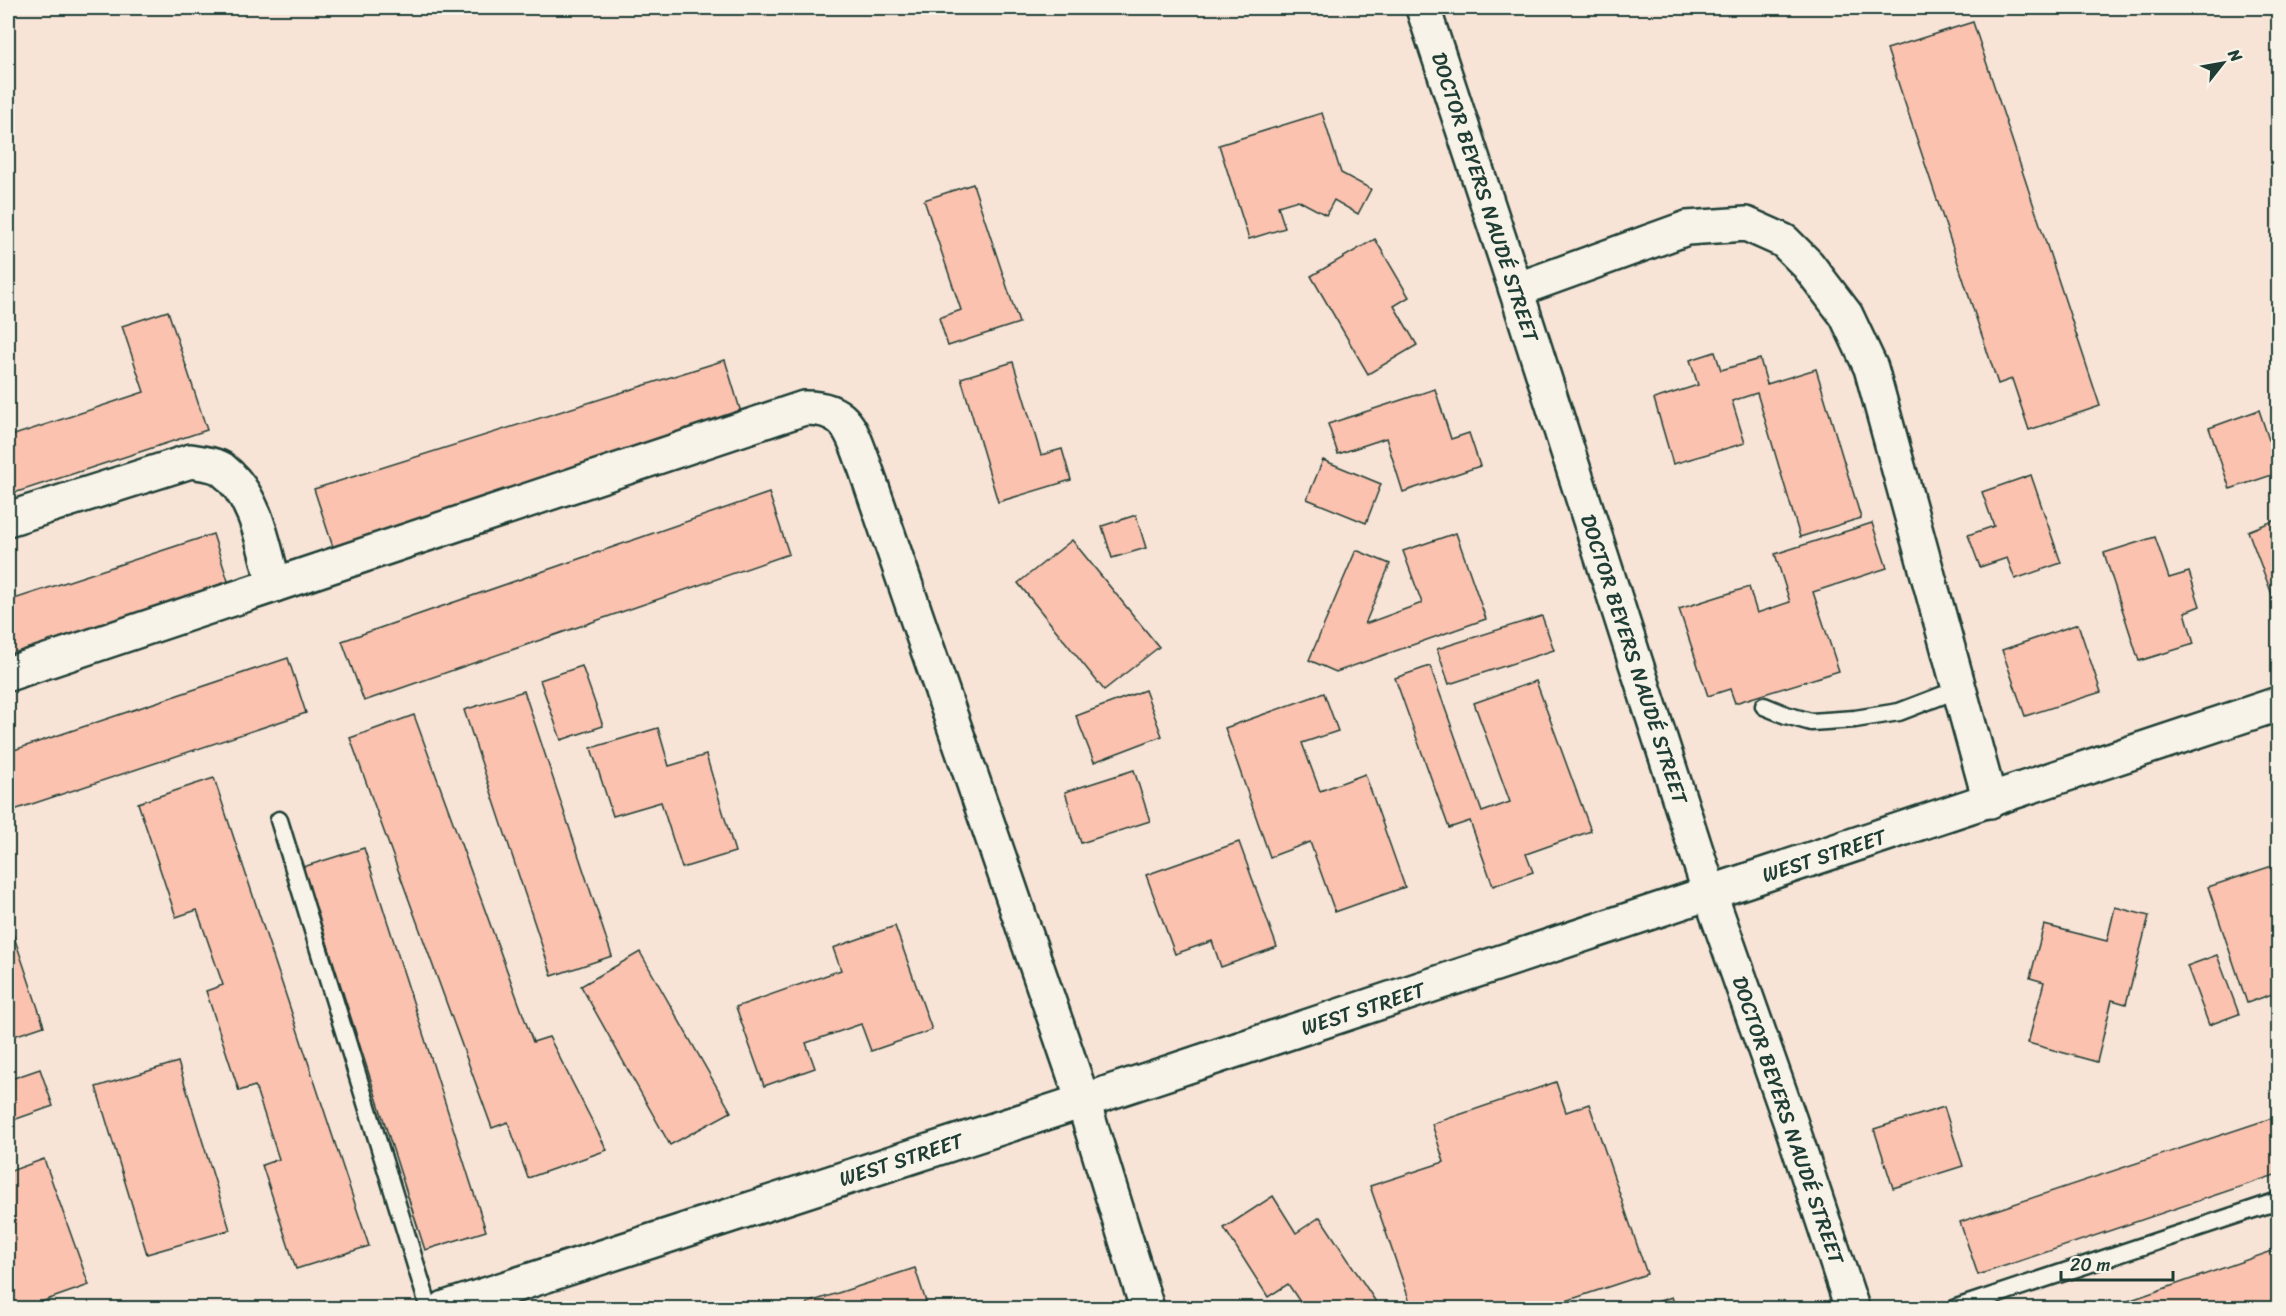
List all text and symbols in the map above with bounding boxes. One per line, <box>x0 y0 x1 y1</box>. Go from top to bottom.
north arrow <box>2193 33 2253 93</box>
text: N <box>2220 42 2251 69</box>
street label: DOCTOR BEYERS NAUDÉ STREET <box>1420 47 1550 348</box>
street label: DOCTOR BEYERS NAUDÉ STREET <box>1569 509 1699 810</box>
street label: WEST STREET <box>1757 818 1892 894</box>
street label: WEST STREET <box>1296 971 1431 1047</box>
street label: DOCTOR BEYERS NAUDÉ STREET <box>1721 971 1856 1271</box>
street label: WEST STREET <box>834 1122 969 1198</box>
scale bar <box>2061 1244 2174 1282</box>
text: 20 m <box>2070 1249 2110 1281</box>

